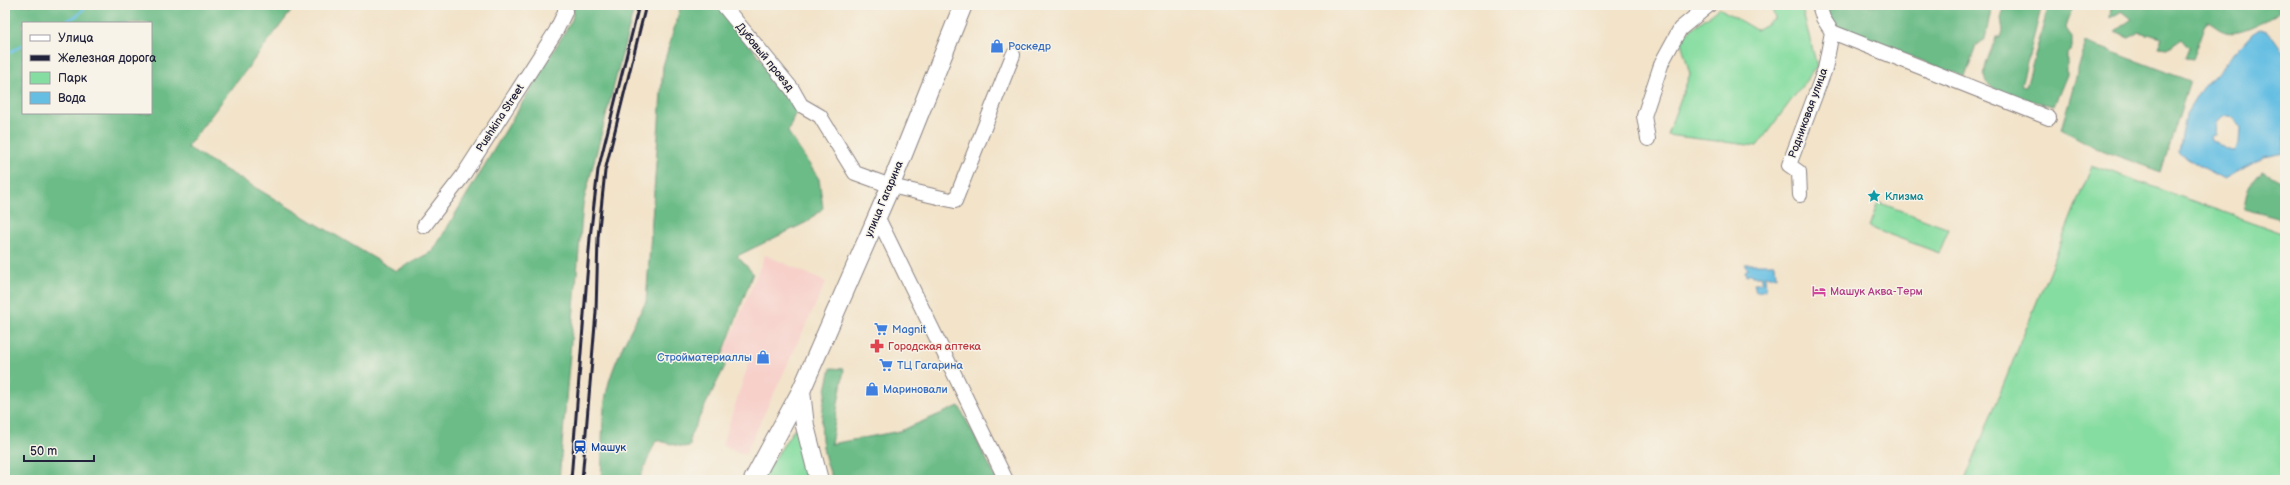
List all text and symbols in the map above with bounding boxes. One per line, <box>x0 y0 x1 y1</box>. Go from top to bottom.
street label: Дубовый проезд <box>734 20 797 94</box>
legend <box>22 22 152 114</box>
text: Улица <box>58 31 94 46</box>
shop icon: Роскедр <box>989 38 1005 54</box>
place label: Роскедр <box>1008 40 1052 53</box>
text: Железная дорога <box>58 51 156 66</box>
street label: Родниковая улица <box>1786 66 1830 160</box>
text: Парк <box>58 71 88 86</box>
street label: Pushkina Street <box>473 81 527 154</box>
text: Вода <box>58 91 86 106</box>
street label: улица Гагарина <box>862 158 906 239</box>
place icon: Клизма <box>1866 188 1882 204</box>
place label: Клизма <box>1885 190 1924 203</box>
hotel icon: Машук Аква-Терм <box>1811 283 1827 299</box>
place label: Машук Аква-Терм <box>1830 285 1923 298</box>
supermarket icon: Magnit <box>873 321 889 337</box>
place label: Magnit <box>892 323 927 336</box>
pharmacy icon: Городская аптека <box>869 338 885 354</box>
place label: Городская аптека <box>888 340 982 353</box>
shop icon: Стройматериаллы <box>755 349 771 365</box>
place label: Стройматериаллы <box>657 351 752 364</box>
supermarket icon: ТЦ Гагарина <box>878 357 894 373</box>
place label: ТЦ Гагарина <box>897 359 963 372</box>
shop icon: Мариновали <box>864 381 880 397</box>
place label: Мариновали <box>883 383 948 396</box>
scale bar <box>24 437 94 463</box>
station icon: Машук <box>572 439 588 455</box>
place label: Машук <box>591 441 626 454</box>
text: 50 m <box>30 444 57 459</box>

